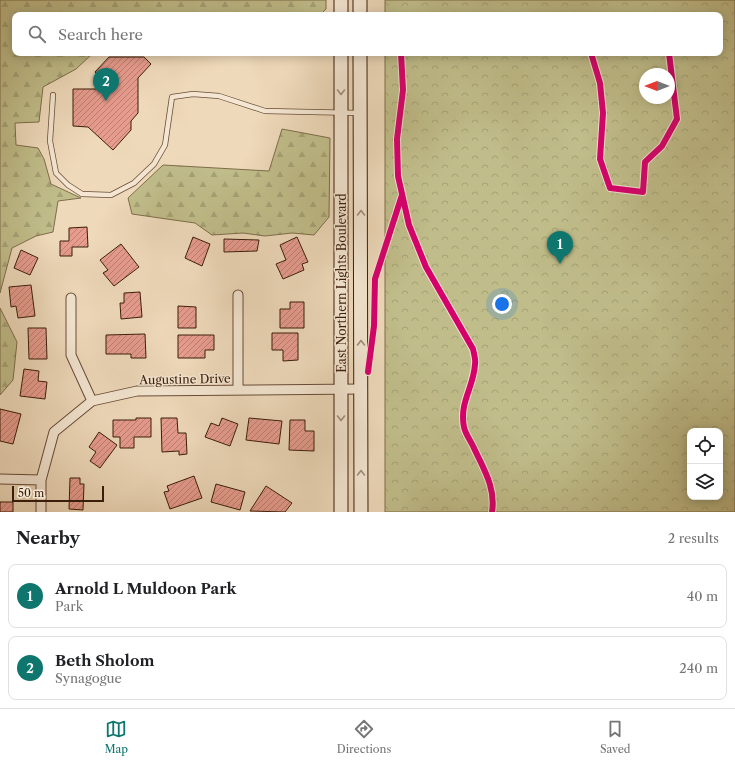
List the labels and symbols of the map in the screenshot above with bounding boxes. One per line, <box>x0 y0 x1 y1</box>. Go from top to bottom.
pin: 2 <box>93 68 119 101</box>
north arrow <box>639 68 675 104</box>
one-way arrow <box>337 89 345 95</box>
street label: East Northern Lights Boulevard <box>334 193 349 373</box>
one-way arrow <box>356 210 365 216</box>
pin: 1 <box>547 231 573 264</box>
your location <box>492 294 512 314</box>
one-way arrow <box>357 340 365 346</box>
street label: Augustine Drive <box>138 371 231 387</box>
one-way arrow <box>337 415 345 421</box>
one-way arrow <box>357 470 365 476</box>
scale bar <box>12 484 104 503</box>

